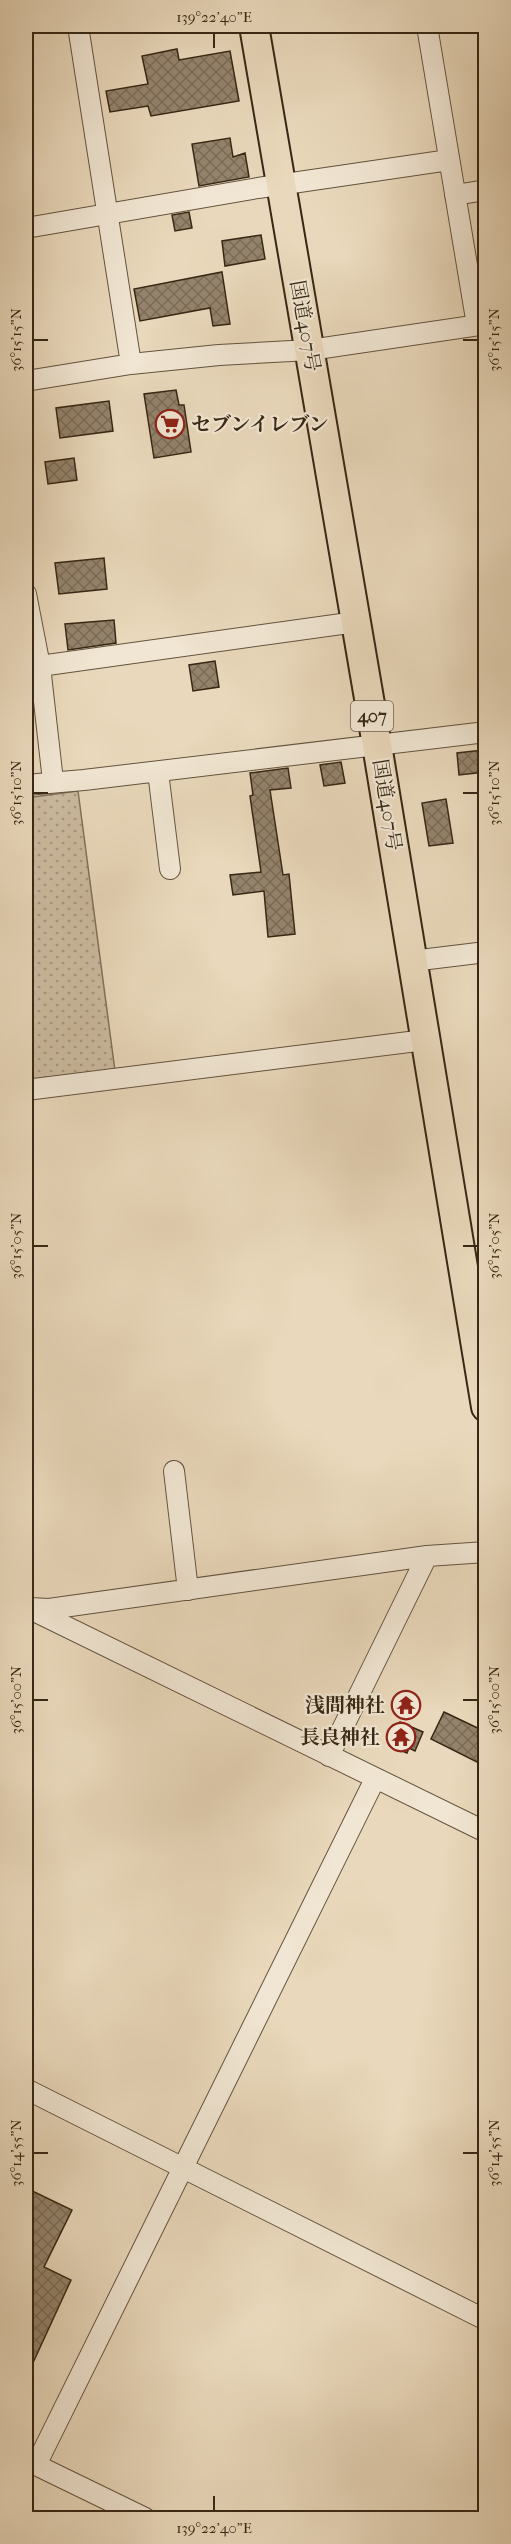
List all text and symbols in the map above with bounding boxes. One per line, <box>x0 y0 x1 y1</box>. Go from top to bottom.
text: 139°22'40"E <box>176 8 252 26</box>
street label: 国道407号 <box>286 278 324 374</box>
text: 36°15'15"N <box>7 308 25 372</box>
text: 36°15'15"N <box>485 308 503 372</box>
supermarket icon: セブンイレブン <box>154 408 186 440</box>
place label: セブンイレブン <box>191 413 328 436</box>
road number: 407 <box>351 701 393 731</box>
street label: 国道407号 <box>368 758 406 852</box>
text: 36°15'10"N <box>7 760 25 826</box>
text: 36°15'10"N <box>485 760 503 826</box>
text: 36°15'05"N <box>7 1212 25 1279</box>
text: 36°15'05"N <box>485 1212 503 1279</box>
text: 36°15'00"N <box>7 1665 25 1734</box>
text: 36°15'00"N <box>485 1665 503 1734</box>
temple icon: 浅間神社 <box>390 1689 422 1721</box>
place label: 浅間神社 <box>305 1694 385 1717</box>
temple icon: 長良神社 <box>385 1721 417 1753</box>
place label: 長良神社 <box>300 1726 380 1749</box>
text: 36°14'55"N <box>7 2119 25 2187</box>
text: 36°14'55"N <box>485 2119 503 2187</box>
text: 139°22'40"E <box>176 2519 252 2537</box>

